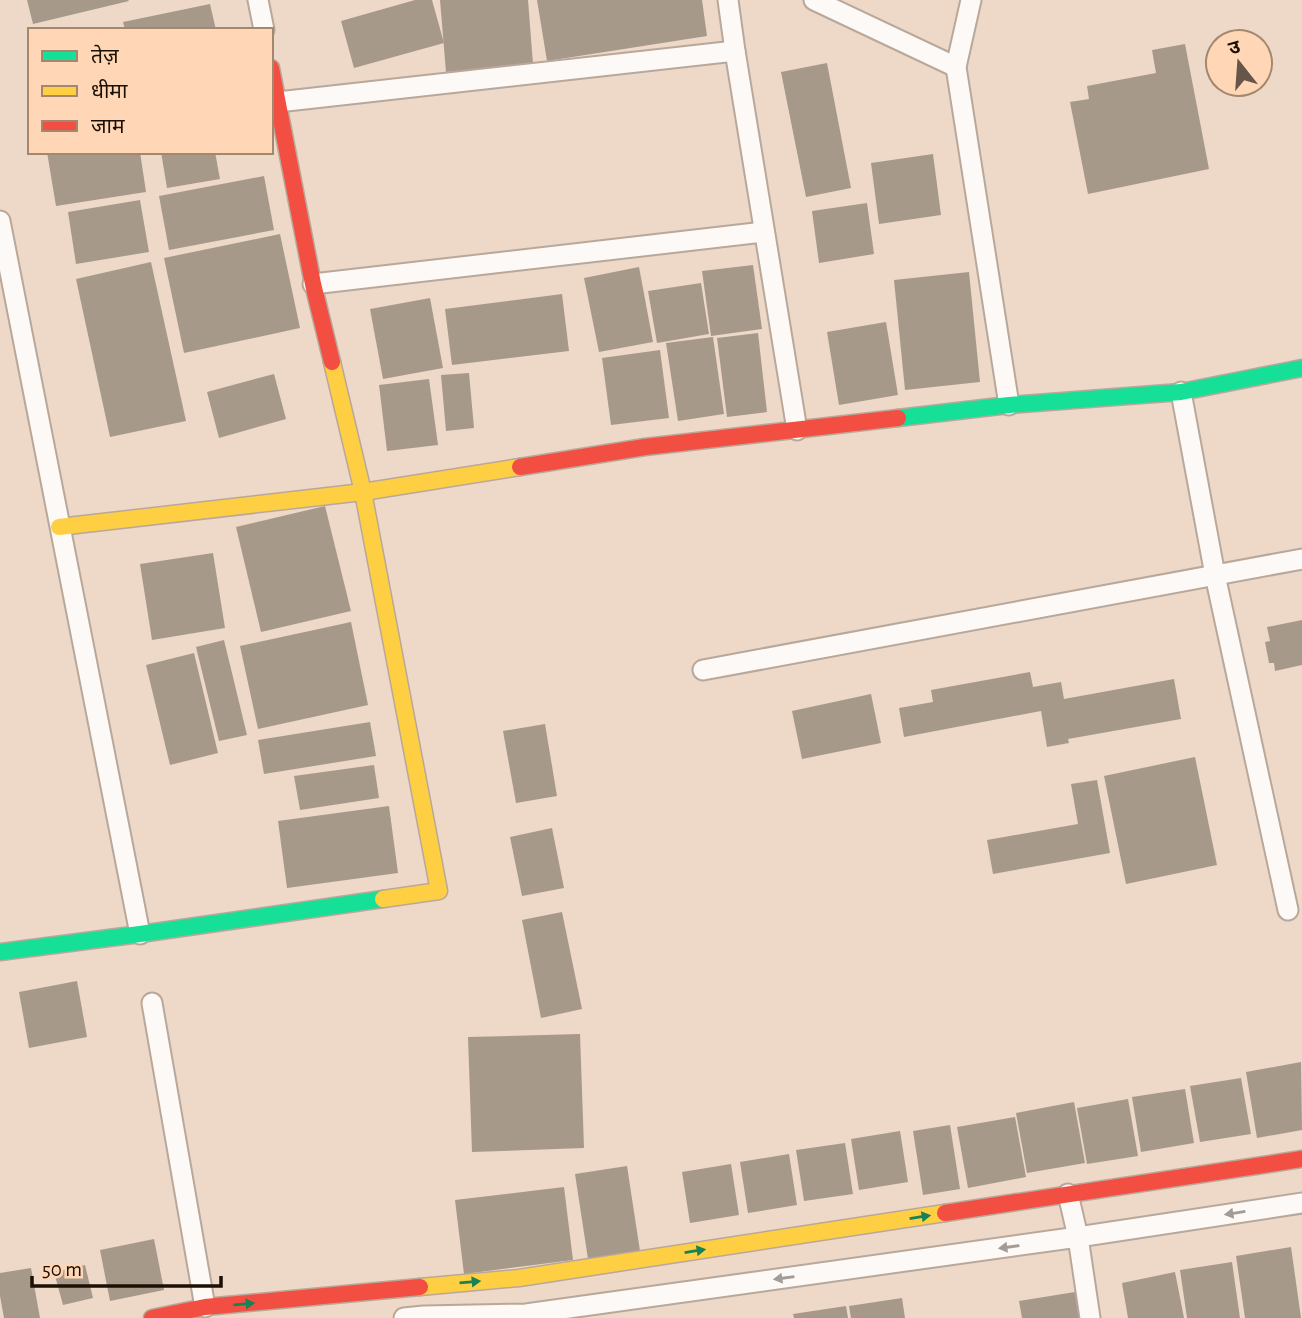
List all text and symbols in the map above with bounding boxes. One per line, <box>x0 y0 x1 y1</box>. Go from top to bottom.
legend <box>28 28 273 154</box>
north arrow <box>1204 28 1274 98</box>
text: उ <box>1226 37 1243 59</box>
text: तेज़ <box>91 44 119 67</box>
text: धीमा <box>91 79 128 102</box>
text: जाम <box>91 116 125 137</box>
one-way arrow <box>1223 1208 1245 1219</box>
one-way arrow <box>909 1211 931 1222</box>
one-way arrow <box>998 1241 1020 1252</box>
scale bar <box>32 1244 220 1288</box>
one-way arrow <box>684 1245 706 1256</box>
text: 50 m <box>42 1259 82 1280</box>
one-way arrow <box>773 1272 795 1283</box>
one-way arrow <box>459 1277 481 1288</box>
one-way arrow <box>233 1298 255 1309</box>

